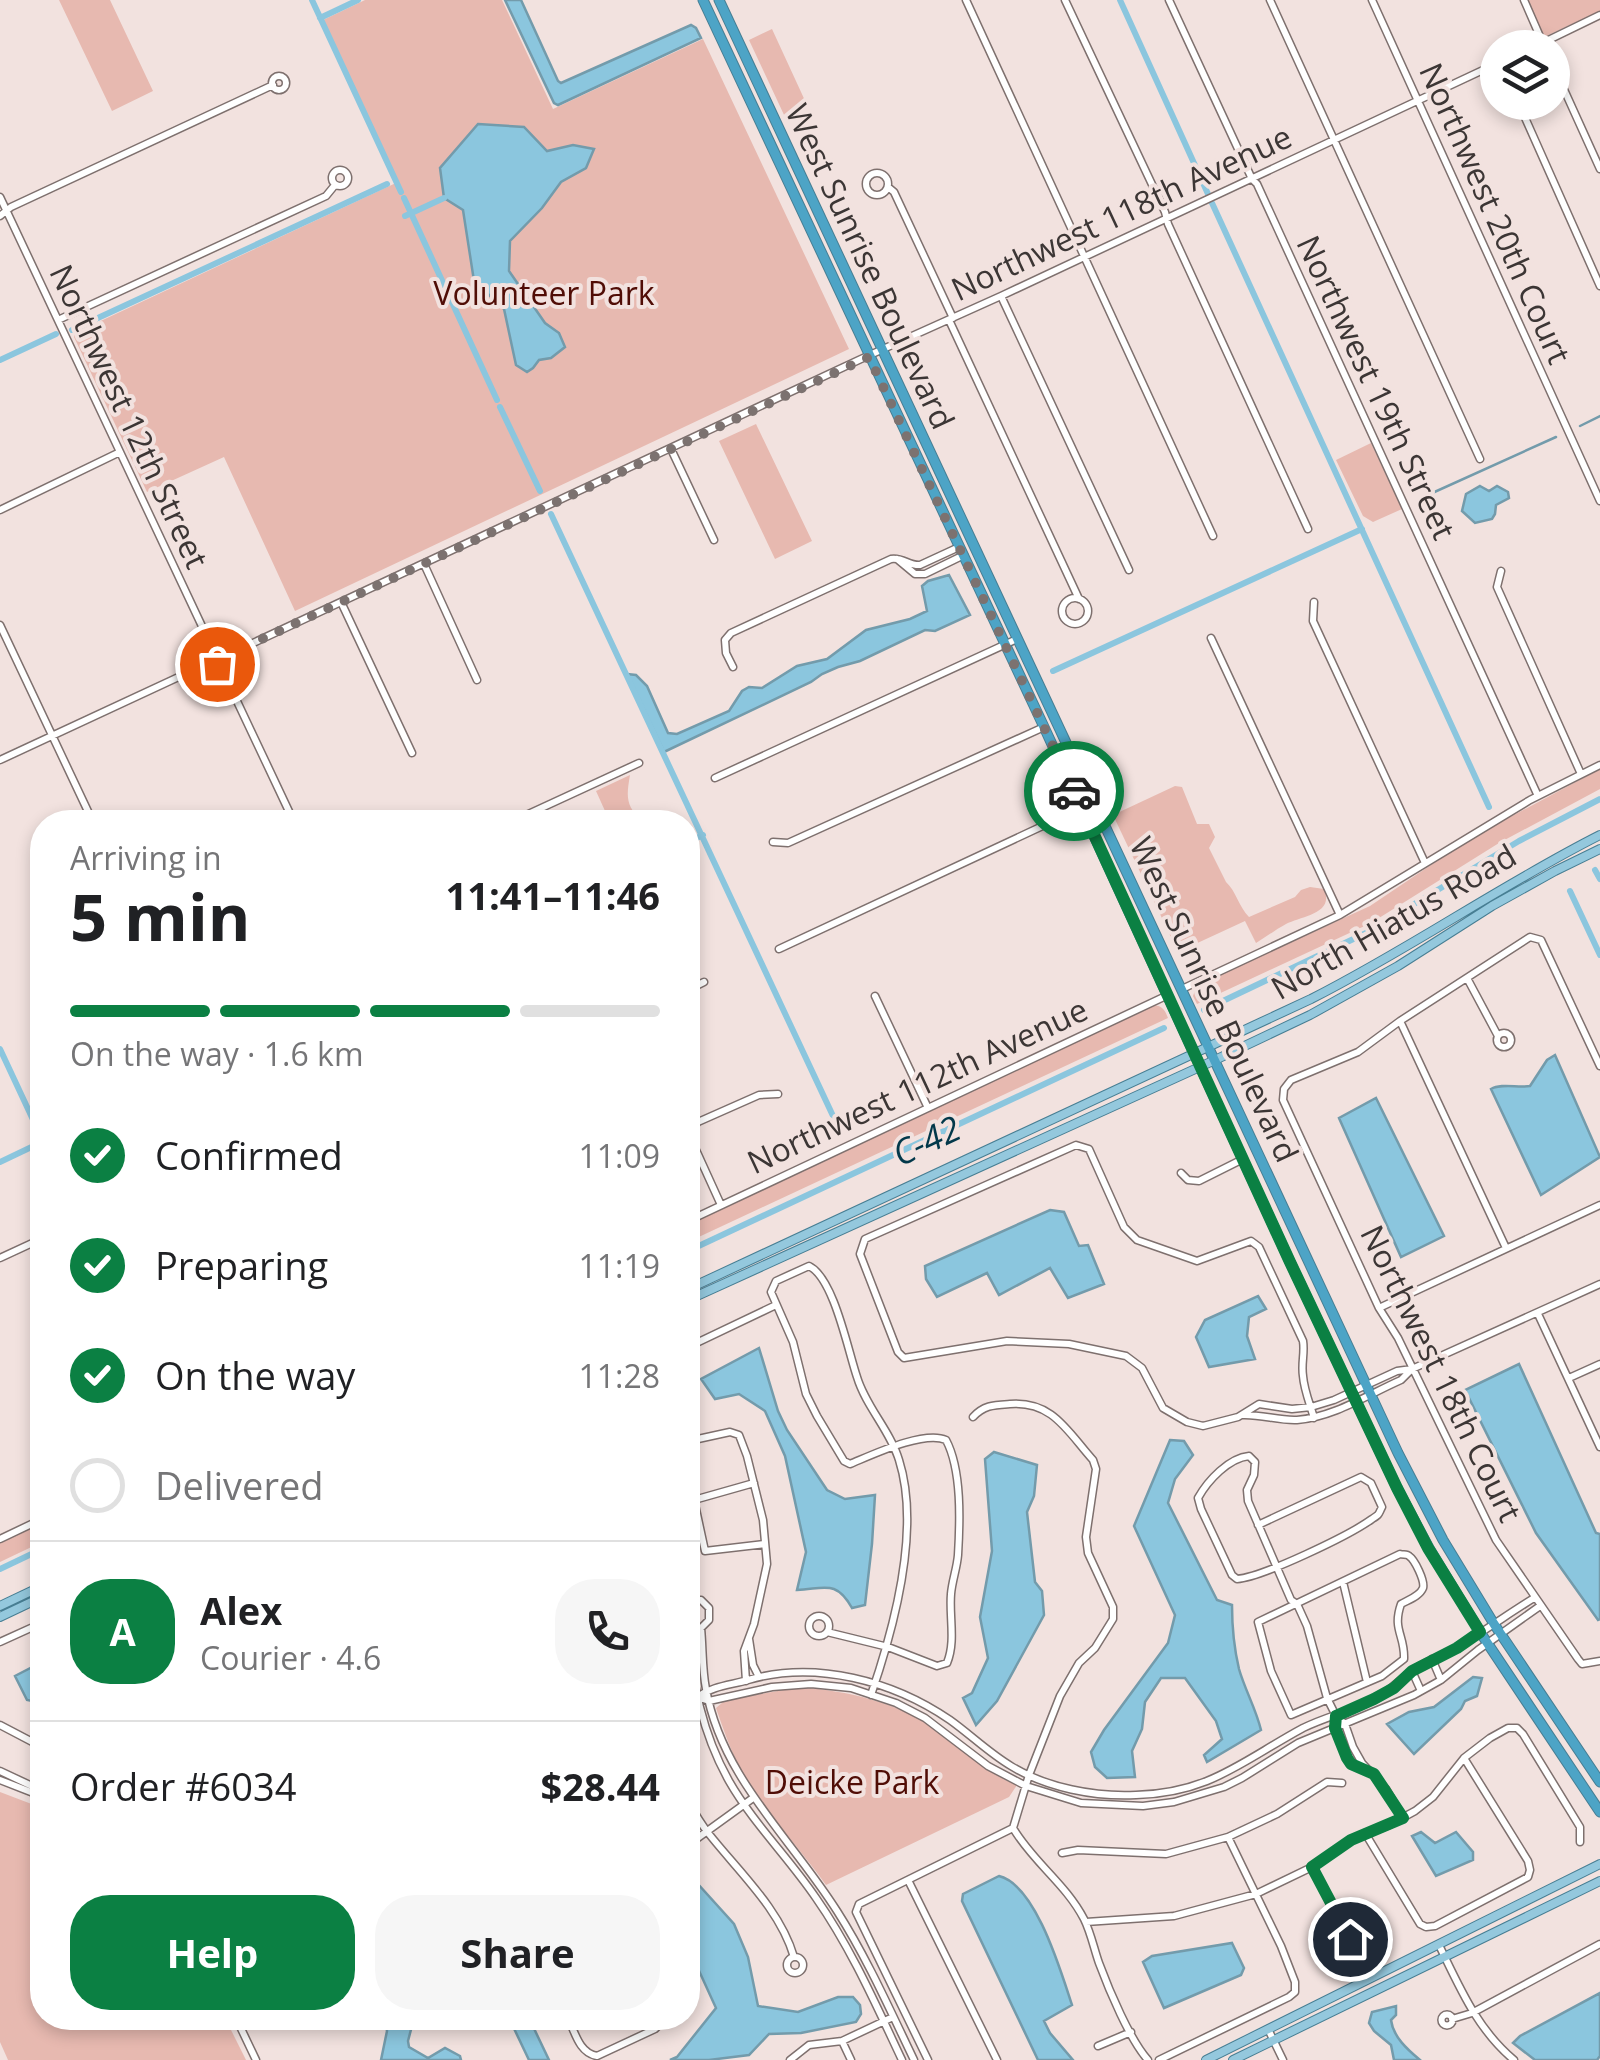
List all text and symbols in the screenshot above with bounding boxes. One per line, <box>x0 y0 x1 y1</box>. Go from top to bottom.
map controls <box>1480 30 1570 120</box>
button: layers <box>1480 30 1570 120</box>
street label: Northwest 20th Court <box>1410 56 1582 370</box>
street label: West Sunrise Boulevard <box>777 97 965 435</box>
street label: Northwest 118th Avenue <box>944 114 1298 310</box>
street label: Northwest 19th Street <box>1288 228 1466 546</box>
street label: Northwest 12th Street <box>41 257 219 575</box>
park label: Volunteer Park <box>433 271 655 314</box>
pin <box>175 622 260 707</box>
icon: bag <box>190 637 245 692</box>
courier <box>1024 741 1124 841</box>
icon: car <box>1047 764 1102 819</box>
street label: West Sunrise Boulevard <box>1121 830 1309 1168</box>
street label: North Hiatus Road <box>1263 833 1523 1009</box>
text: Arriving in <box>70 836 222 879</box>
text: 11:41–11:46 <box>446 869 660 921</box>
text: 5 min <box>70 872 250 960</box>
street label: Northwest 112th Avenue <box>740 987 1094 1183</box>
text: On the way · 1.6 km <box>70 1032 364 1075</box>
water label: C-42 <box>884 1104 968 1176</box>
icon: check <box>70 1128 125 1183</box>
text: Confirmed <box>155 1129 343 1181</box>
text: 11:09 <box>578 1134 660 1177</box>
street label: Northwest 18th Court <box>1352 1218 1532 1528</box>
icon: check <box>70 1238 125 1293</box>
text: Preparing <box>155 1239 328 1291</box>
text: 11:19 <box>578 1244 660 1287</box>
icon: check <box>70 1348 125 1403</box>
text: On the way <box>155 1349 355 1401</box>
text: 11:28 <box>578 1354 660 1397</box>
text: Delivered <box>155 1459 324 1511</box>
button: phone <box>555 1579 660 1684</box>
text: Alex <box>200 1584 282 1636</box>
text: A <box>109 1605 136 1657</box>
text: Courier · 4.6 <box>200 1636 381 1679</box>
text: Order #6034 <box>70 1760 297 1812</box>
text: $28.44 <box>541 1760 660 1812</box>
park label: Deicke Park <box>765 1760 939 1803</box>
button: Help <box>70 1895 355 2010</box>
button: Share <box>375 1895 660 2010</box>
pin <box>1308 1897 1393 1982</box>
icon: home <box>1323 1912 1378 1967</box>

